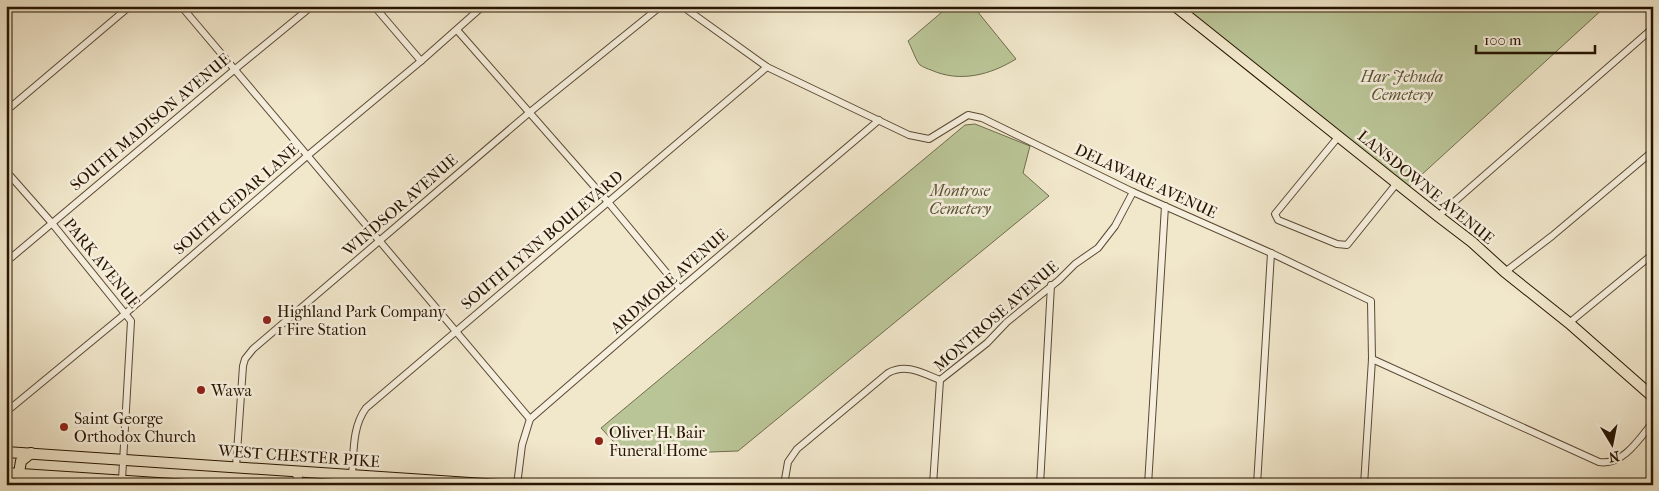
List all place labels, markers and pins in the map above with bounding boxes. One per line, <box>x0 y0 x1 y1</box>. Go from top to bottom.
place label: Highland Park Company 1 Fire Station <box>277 302 446 339</box>
marker: Highland Park Company 1 Fire Station <box>261 314 273 326</box>
place label: Wawa <box>210 381 252 400</box>
marker: Wawa <box>195 384 207 396</box>
place label: Saint George Orthodox Church <box>74 409 196 446</box>
marker: Saint George Orthodox Church <box>58 421 70 433</box>
place label: Oliver H. Bair Funeral Home <box>609 423 708 460</box>
marker: Oliver H. Bair Funeral Home <box>593 435 605 447</box>

